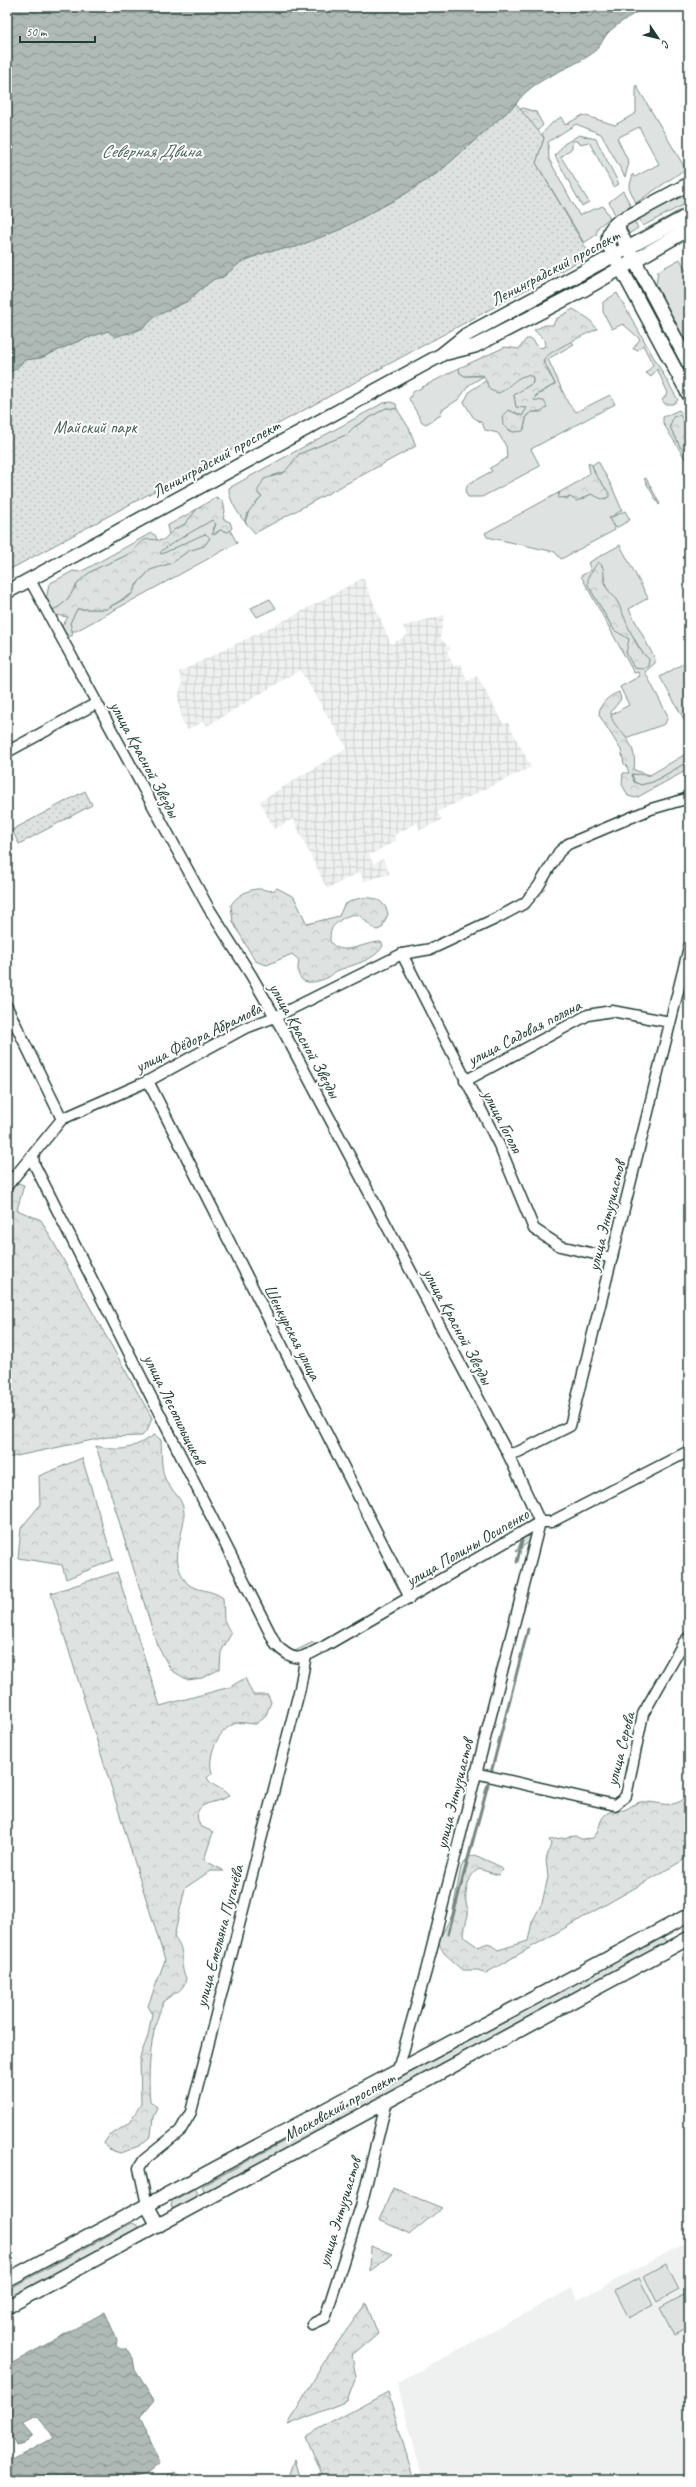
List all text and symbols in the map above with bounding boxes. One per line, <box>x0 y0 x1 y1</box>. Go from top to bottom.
scale bar <box>20 18 95 44</box>
north arrow <box>638 18 678 58</box>
text: 50 m <box>26 24 48 40</box>
text: С <box>658 38 673 51</box>
water label: Северная Двина <box>101 140 203 162</box>
street label: Ленинградский проспект <box>487 224 624 310</box>
street label: Ленинградский проспект <box>148 414 284 502</box>
park label: Майский парк <box>53 417 138 438</box>
street label: улица Красной Звезды <box>104 697 185 823</box>
street label: улица Красной Звезды <box>263 978 346 1104</box>
street label: улица Садовая поляна <box>463 994 586 1071</box>
street label: улица Фёдора Абрамова <box>131 997 266 1077</box>
street label: улица Гоголя <box>477 1085 528 1157</box>
street label: улица Энтузиастов <box>582 1156 632 1274</box>
street label: улица Красной Звезды <box>417 1264 498 1390</box>
street label: Шенкурская улица <box>259 1281 326 1385</box>
street label: улица Лесопильщиков <box>138 1350 212 1471</box>
street label: улица Полины Осипенко <box>401 1503 533 1592</box>
street label: улица Серова <box>601 1708 640 1789</box>
street label: улица Энтузиастов <box>430 1734 480 1852</box>
street label: улица Емельяна Пугачёва <box>190 1861 249 2010</box>
street label: Московский проспект <box>280 2067 399 2146</box>
street label: улица Энтузиастов <box>313 2152 368 2270</box>

